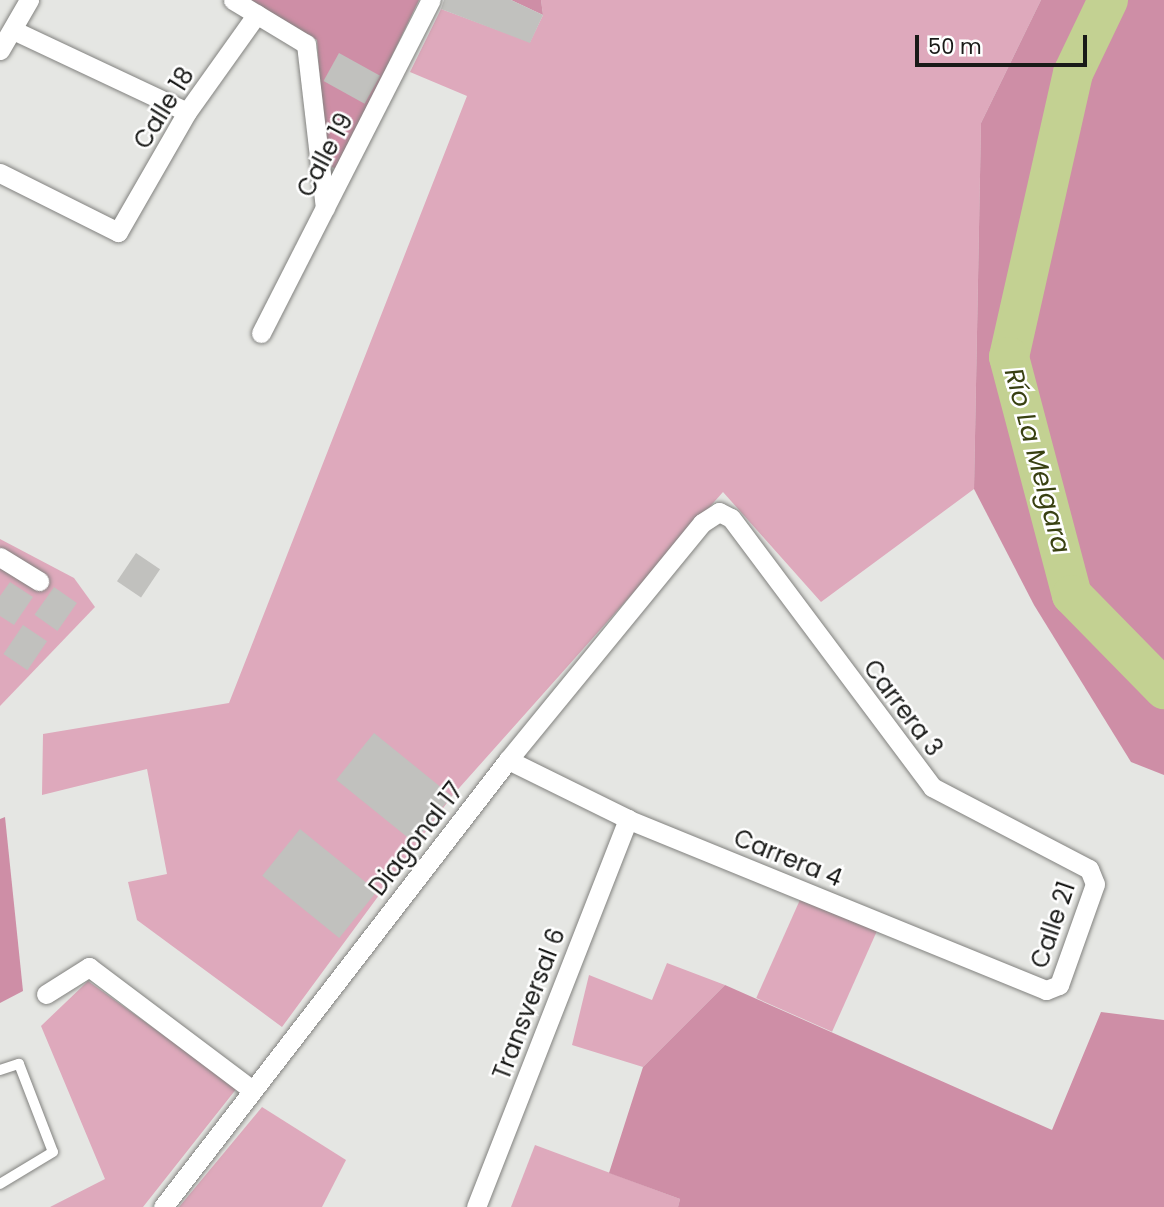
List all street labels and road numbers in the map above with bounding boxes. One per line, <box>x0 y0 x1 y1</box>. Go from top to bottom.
street label: Calle 18 <box>128 62 200 154</box>
street label: Calle 19 <box>291 108 359 202</box>
street label: Carrera 3 <box>857 654 949 762</box>
street label: Diagonal 17 <box>363 777 469 901</box>
street label: Carrera 4 <box>730 823 846 893</box>
street label: Calle 21 <box>1025 878 1081 972</box>
street label: Transversal 6 <box>487 924 571 1084</box>

